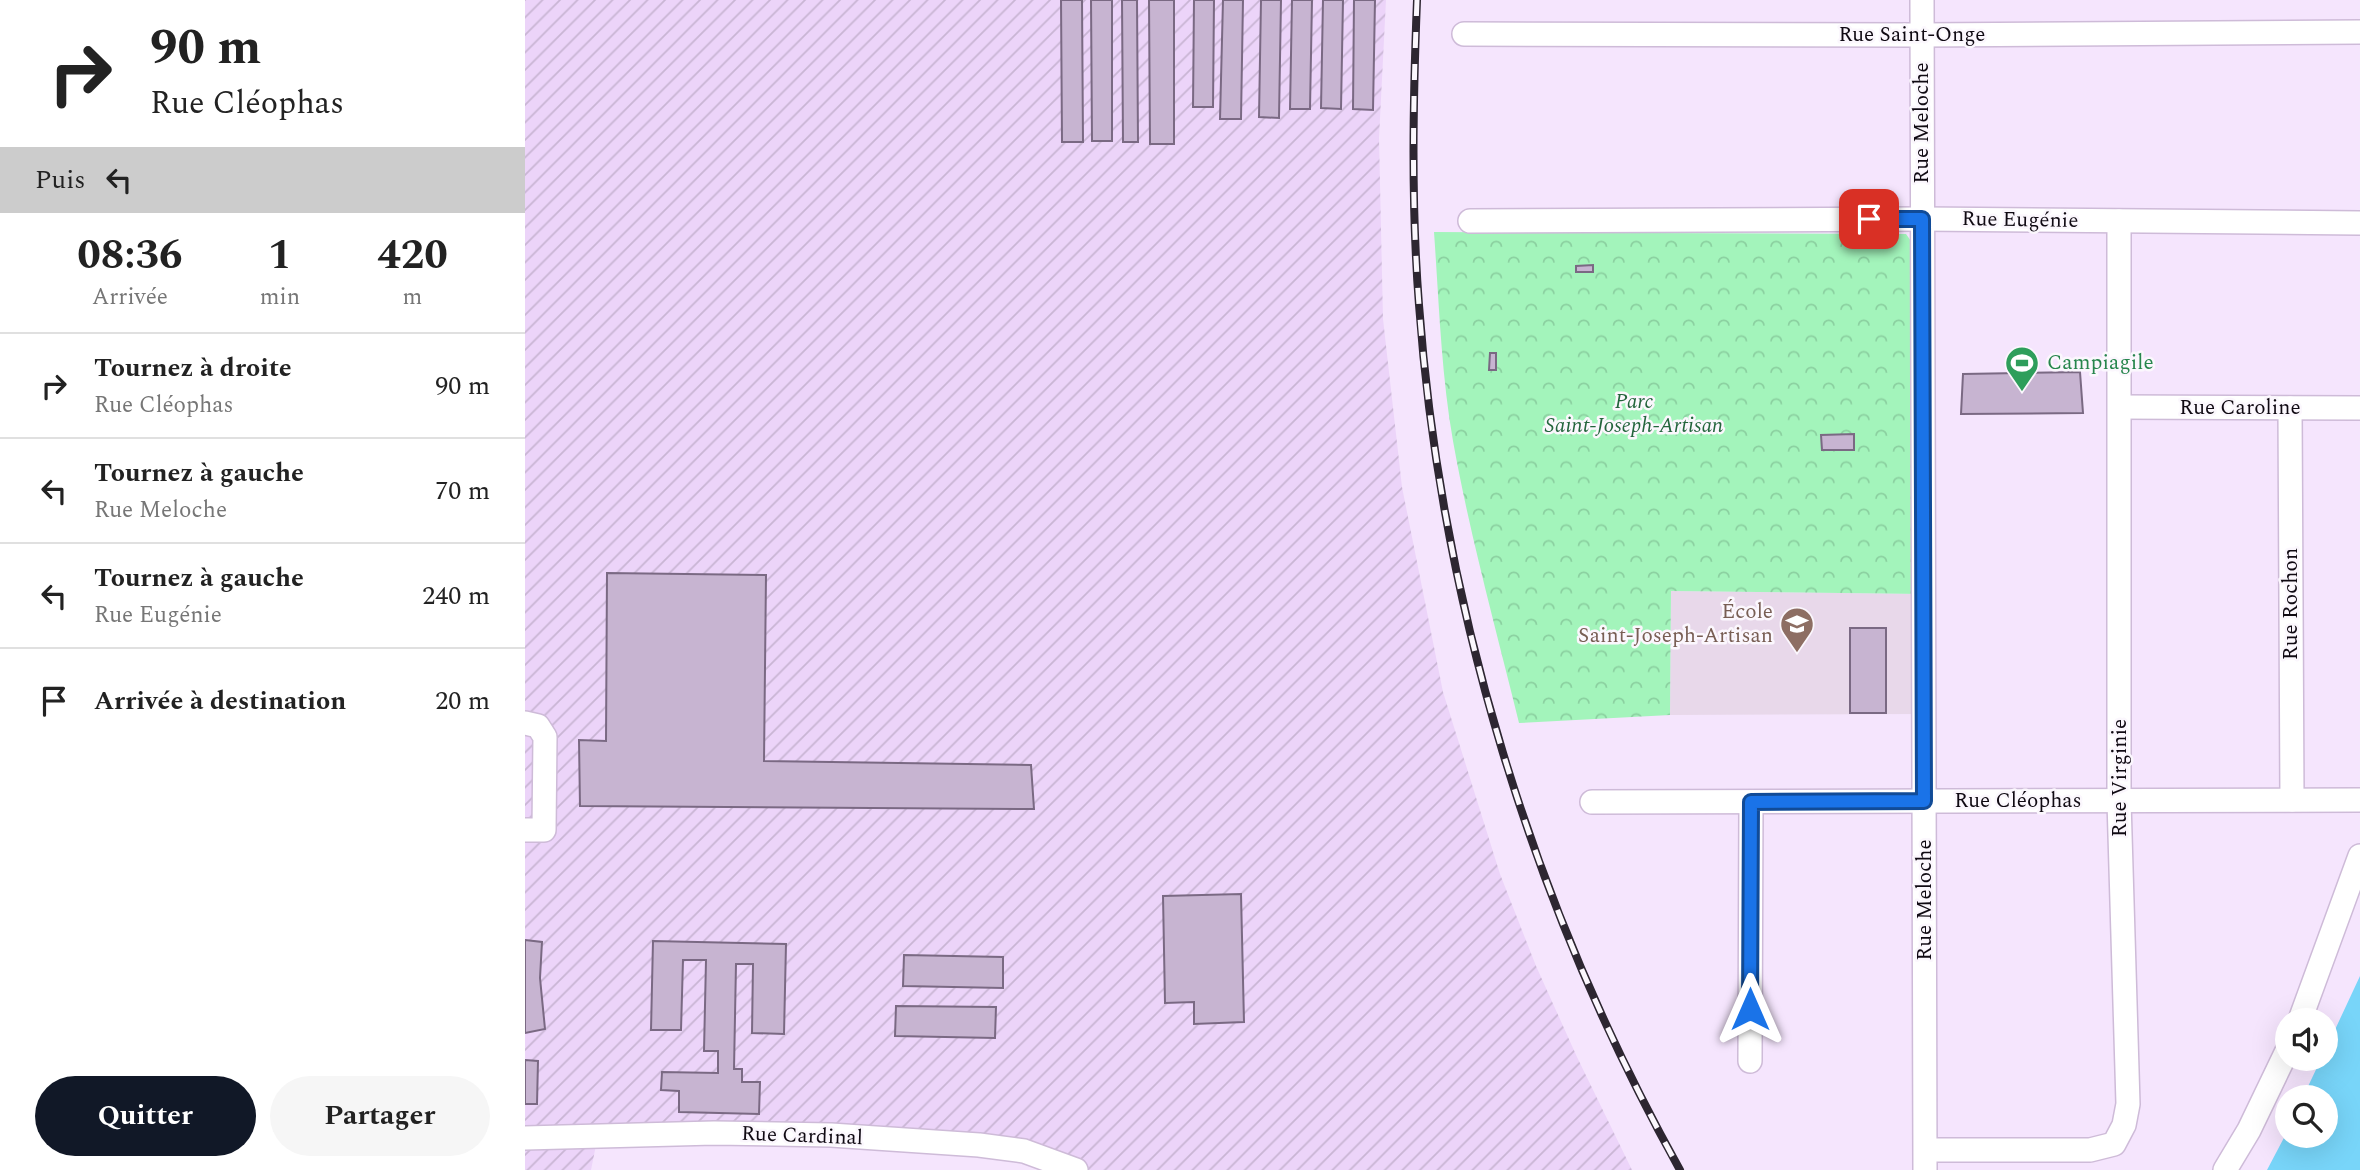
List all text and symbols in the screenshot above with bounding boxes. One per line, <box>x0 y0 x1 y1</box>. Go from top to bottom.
text: 90 m <box>150 11 261 86</box>
street label: Rue Saint-Onge <box>1838 19 1986 51</box>
icon: right <box>35 28 126 119</box>
street label: Rue Meloche <box>1906 62 1938 184</box>
text: Rue Cléophas <box>150 79 344 128</box>
text: Puis <box>35 160 86 200</box>
icon: left <box>100 161 138 199</box>
pin <box>1839 189 1899 249</box>
icon: arrive <box>1850 200 1888 238</box>
street label: Rue Eugénie <box>1961 203 2079 237</box>
text: 08:36 <box>77 224 183 287</box>
text: 1 <box>268 224 292 287</box>
text: 420 <box>377 224 448 287</box>
text: Arrivée <box>92 280 168 315</box>
text: min <box>260 280 300 315</box>
text: m <box>403 280 422 315</box>
sports icon: Campiagile <box>2003 344 2041 393</box>
place label: Campiagile <box>2047 347 2154 379</box>
text: Tournez à droite <box>94 348 292 388</box>
text: 90 m <box>435 366 490 406</box>
icon: right <box>35 367 73 405</box>
park label: Parc Saint-Joseph-Artisan <box>1545 386 1723 442</box>
text: Rue Cléophas <box>94 388 234 423</box>
street label: Rue Caroline <box>2179 392 2301 424</box>
text: Tournez à gauche <box>94 453 304 493</box>
text: 70 m <box>435 471 490 511</box>
icon: left <box>35 472 73 510</box>
text: Rue Meloche <box>94 493 227 528</box>
street label: Rue Rochon <box>2275 548 2307 660</box>
text: Tournez à gauche <box>94 558 304 598</box>
text: 240 m <box>422 576 490 616</box>
icon: left <box>35 577 73 615</box>
place label: École Saint-Joseph-Artisan <box>1578 596 1773 652</box>
text: Rue Eugénie <box>94 598 222 633</box>
school or university icon: École Saint-Joseph-Artisan <box>1778 605 1816 654</box>
text: Arrivée à destination <box>94 681 346 721</box>
text: 20 m <box>435 681 490 721</box>
icon: arrive <box>35 682 73 720</box>
street label: Rue Virginie <box>2104 719 2136 837</box>
street label: Rue Cléophas <box>1954 785 2082 817</box>
street label: Rue Meloche <box>1909 839 1941 961</box>
position arrow <box>1713 972 1787 1046</box>
map controls <box>2275 1008 2338 1148</box>
button: sound <box>2275 1008 2338 1071</box>
button: Quitter <box>35 1076 256 1156</box>
button: Partager <box>270 1076 490 1156</box>
button: search <box>2275 1085 2338 1148</box>
street label: Rue Cardinal <box>741 1118 863 1154</box>

